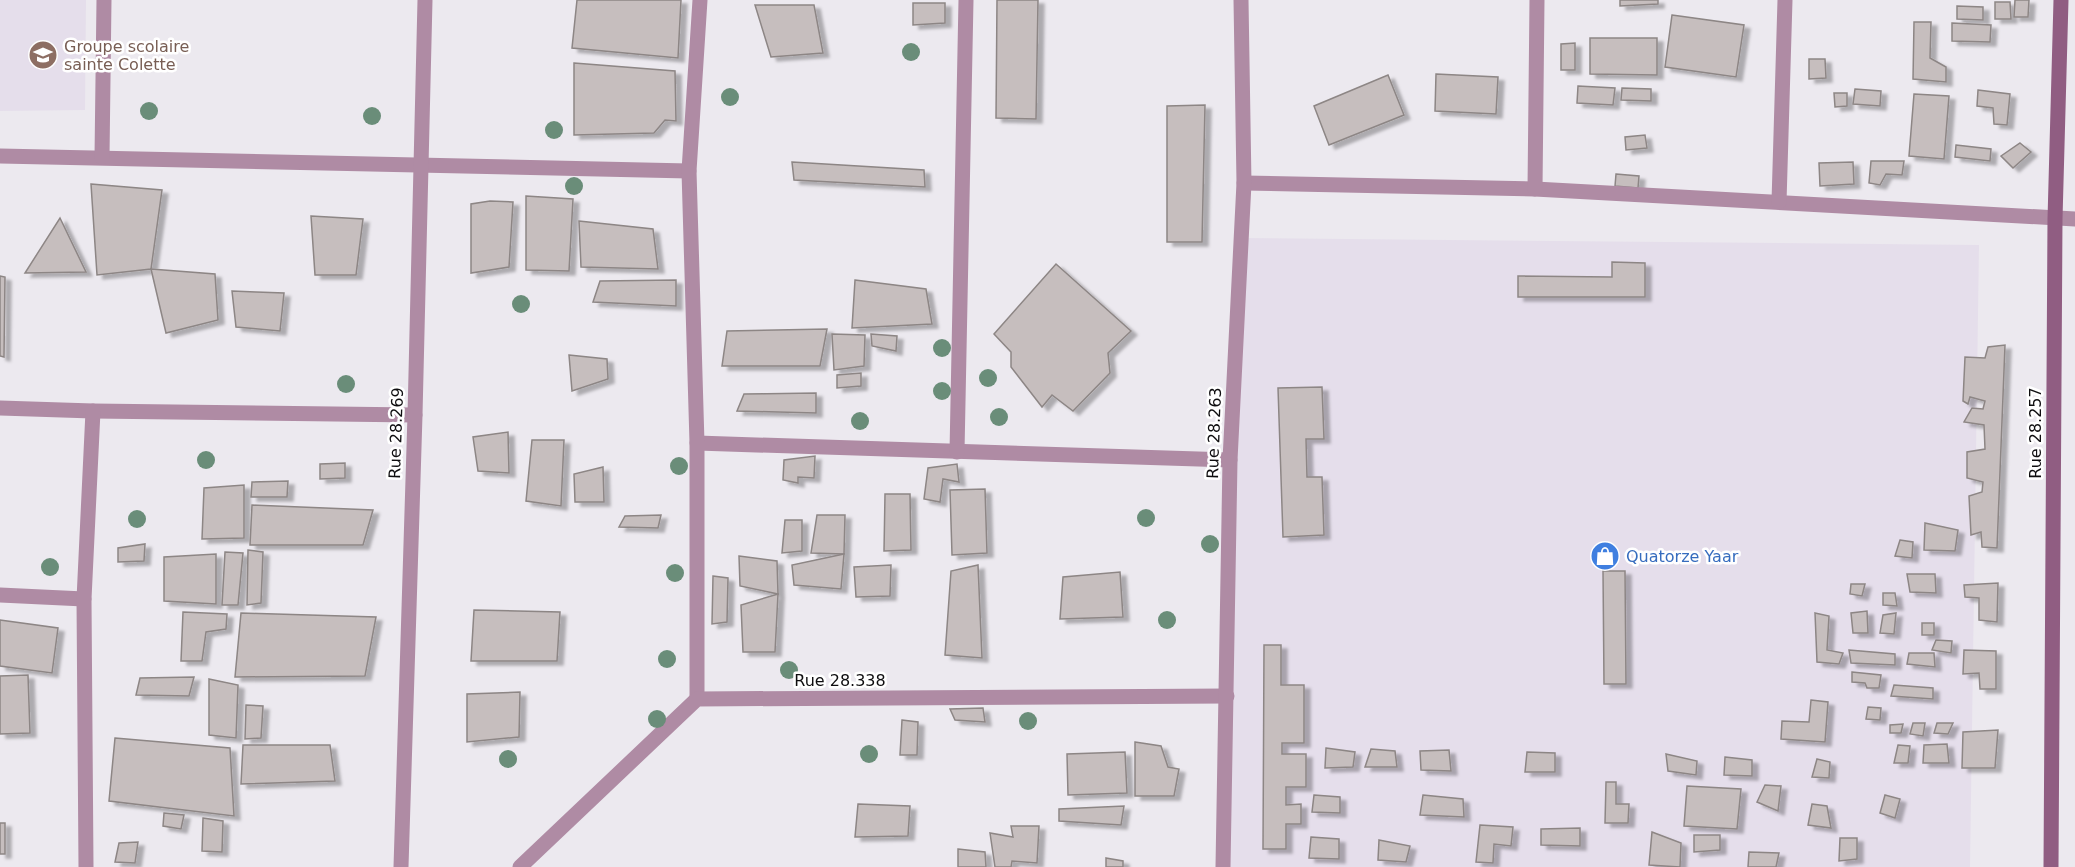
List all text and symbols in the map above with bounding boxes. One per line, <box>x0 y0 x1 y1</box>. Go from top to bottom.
place label: Groupe scolaire sainte Colette <box>64 37 189 74</box>
school or university icon: Groupe scolaire sainte Colette <box>27 39 59 71</box>
street label: Rue 28.269 <box>385 387 407 479</box>
street label: Rue 28.263 <box>1203 387 1225 479</box>
street label: Rue 28.257 <box>2026 387 2045 479</box>
shop icon: Quatorze Yaar <box>1589 540 1621 572</box>
place label: Quatorze Yaar <box>1626 547 1739 566</box>
street label: Rue 28.338 <box>794 671 886 690</box>

